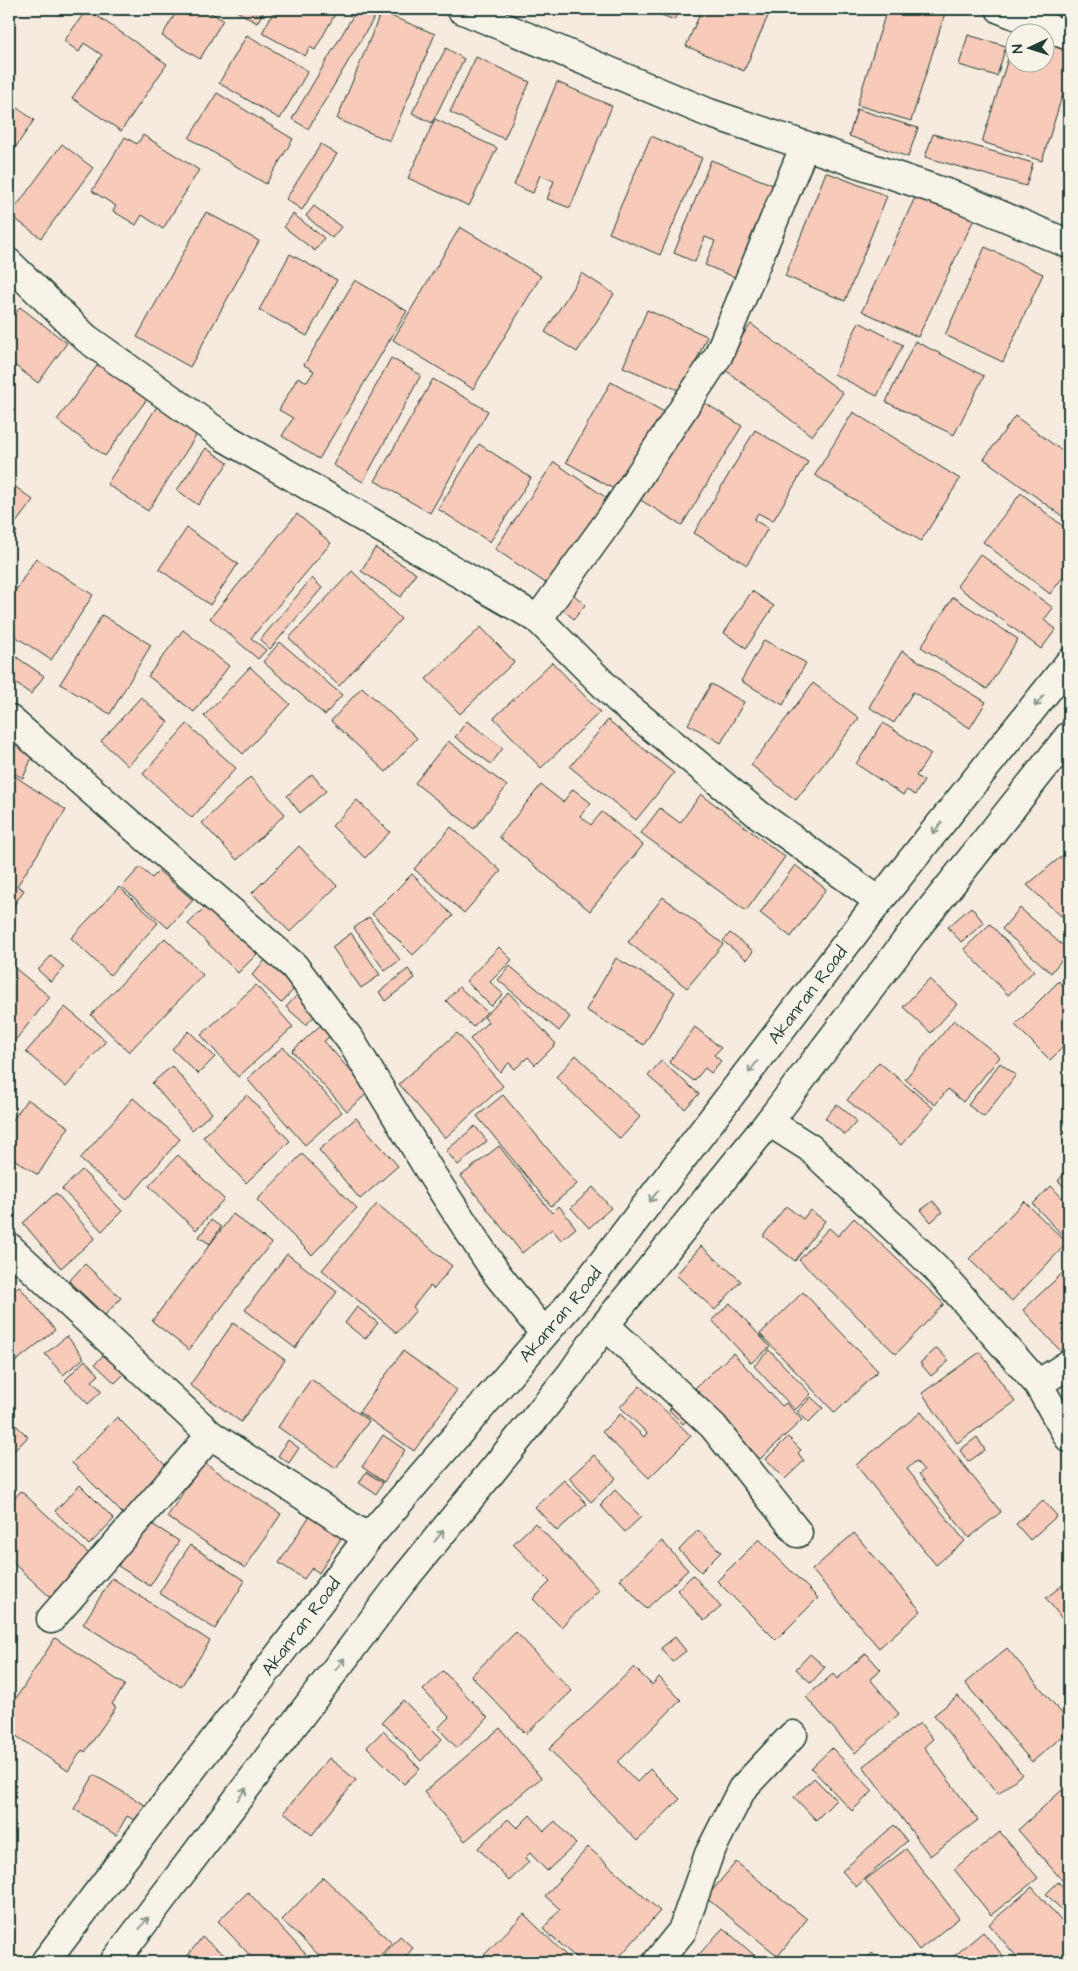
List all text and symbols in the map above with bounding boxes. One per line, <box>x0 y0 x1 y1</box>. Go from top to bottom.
north arrow <box>1006 22 1056 72</box>
text: N <box>1008 44 1028 54</box>
one-way arrow <box>1033 694 1044 707</box>
one-way arrow <box>932 821 943 834</box>
street label: Akanran Road <box>762 941 853 1049</box>
one-way arrow <box>747 1060 758 1073</box>
one-way arrow <box>648 1189 659 1202</box>
street label: Akanran Road <box>513 1262 608 1368</box>
one-way arrow <box>434 1530 445 1543</box>
street label: Akanran Road <box>256 1572 347 1681</box>
one-way arrow <box>334 1658 345 1671</box>
one-way arrow <box>236 1788 247 1801</box>
one-way arrow <box>138 1917 149 1930</box>

